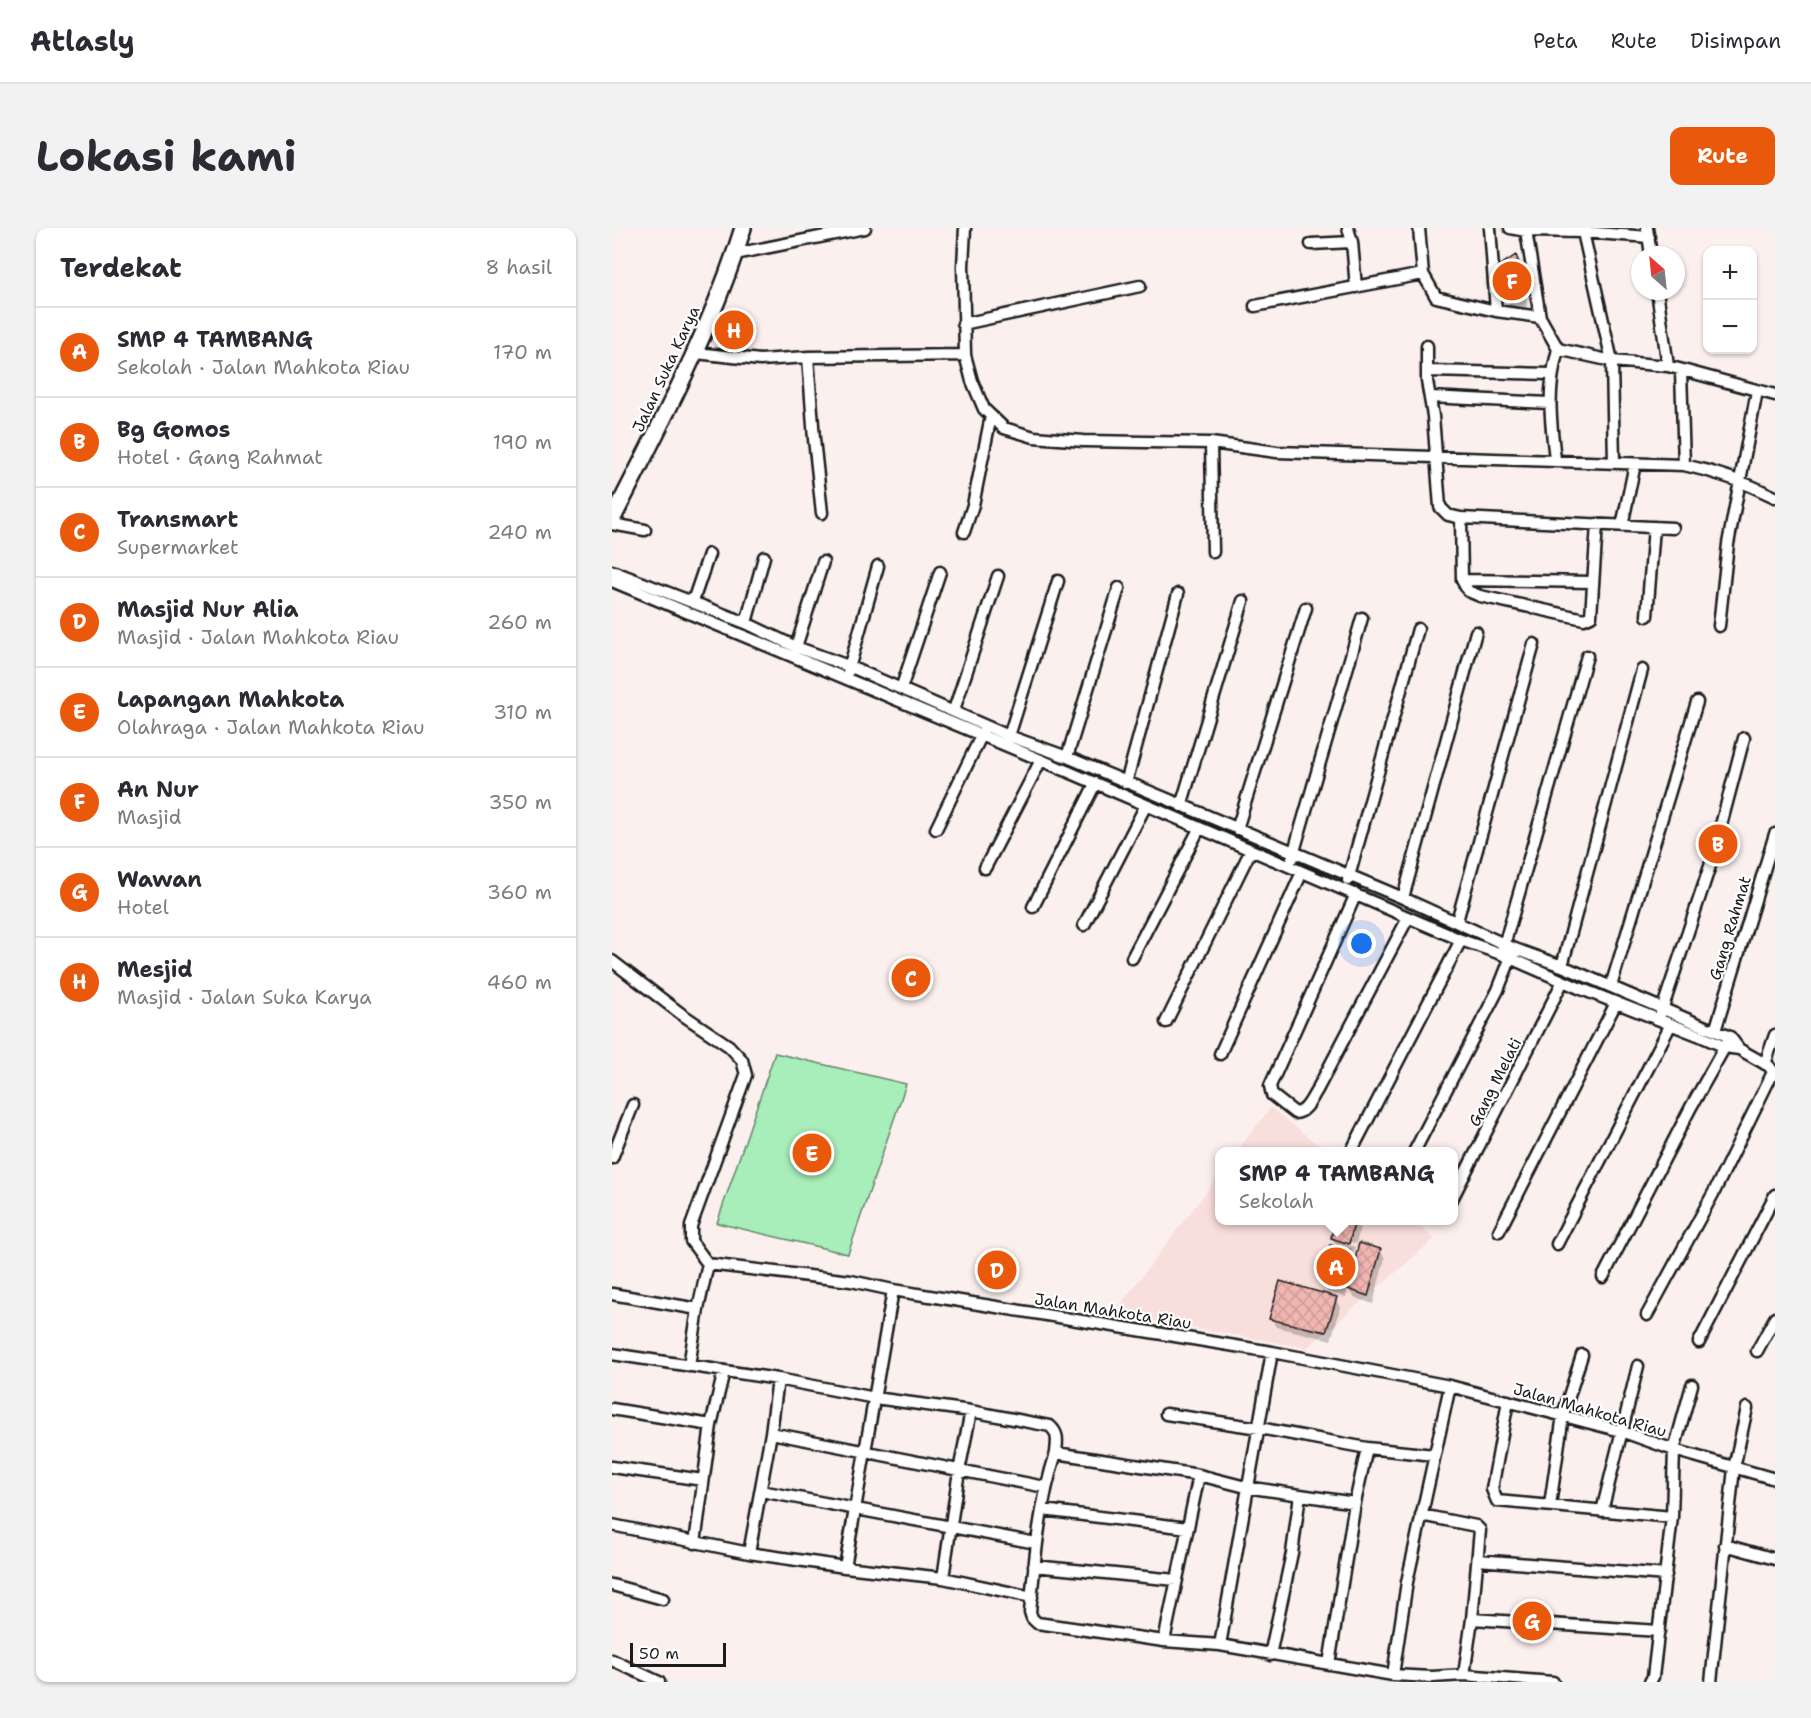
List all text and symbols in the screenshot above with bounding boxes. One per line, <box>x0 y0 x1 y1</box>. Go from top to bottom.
text: Atlasly <box>30 22 135 60</box>
text: Peta <box>1533 27 1578 55</box>
text: Rute <box>1611 27 1657 55</box>
text: Disimpan <box>1690 27 1781 55</box>
button: Rute <box>1670 127 1775 185</box>
text: Lokasi kami <box>36 128 297 184</box>
north arrow <box>1631 246 1685 300</box>
map controls <box>1703 246 1757 354</box>
button: + <box>1703 246 1757 300</box>
text: Terdekat <box>60 250 182 285</box>
text: 8 hasil <box>486 254 552 280</box>
pin: F <box>1492 259 1532 304</box>
button: − <box>1703 300 1757 354</box>
street label: Jalan Suka Karya <box>628 303 704 435</box>
pin: H <box>714 308 754 352</box>
text: SMP 4 TAMBANG <box>117 325 313 354</box>
text: A <box>72 339 87 365</box>
text: 170 m <box>493 339 552 365</box>
text: Sekolah · Jalan Mahkota Riau <box>117 354 410 380</box>
text: Bg Gomos <box>117 415 230 444</box>
text: B <box>73 429 86 455</box>
text: 190 m <box>493 429 552 455</box>
text: Hotel · Gang Rahmat <box>117 444 323 470</box>
text: Transmart <box>117 505 238 534</box>
text: C <box>73 519 86 545</box>
text: 240 m <box>487 519 552 545</box>
text: Supermarket <box>117 534 239 560</box>
text: Masjid Nur Alia <box>117 595 299 624</box>
text: D <box>72 609 87 635</box>
text: 260 m <box>487 609 552 635</box>
text: Masjid · Jalan Mahkota Riau <box>117 624 399 650</box>
text: Lapangan Mahkota <box>117 685 344 714</box>
text: E <box>73 699 86 725</box>
text: 310 m <box>493 699 552 725</box>
text: Olahraga · Jalan Mahkota Riau <box>117 714 425 740</box>
text: An Nur <box>117 775 199 804</box>
text: F <box>74 789 85 815</box>
text: 350 m <box>488 789 552 815</box>
text: Masjid <box>117 804 181 830</box>
pin: B <box>1698 822 1738 866</box>
text: Wawan <box>117 865 202 894</box>
street label: Gang Rahmat <box>1704 873 1756 983</box>
text: G <box>71 879 88 905</box>
text: 360 m <box>487 879 552 905</box>
text: Hotel <box>117 894 169 920</box>
your location <box>1347 929 1376 958</box>
text: Mesjid <box>117 955 193 984</box>
pin: C <box>892 956 930 1000</box>
text: H <box>72 969 87 995</box>
text: 460 m <box>487 969 552 995</box>
text: Masjid · Jalan Suka Karya <box>117 984 372 1010</box>
street label: Gang Melati <box>1464 1034 1526 1130</box>
pin: E <box>792 1130 832 1176</box>
popup <box>1215 1147 1458 1225</box>
text: SMP 4 TAMBANG <box>1239 1159 1434 1188</box>
text: Sekolah <box>1239 1188 1314 1214</box>
pin: A <box>1316 1244 1356 1290</box>
pin: D <box>978 1248 1016 1292</box>
street label: Jalan Mahkota Riau <box>1033 1288 1193 1334</box>
street label: Jalan Mahkota Riau <box>1511 1378 1669 1442</box>
pin: G <box>1512 1598 1552 1644</box>
scale bar <box>630 1640 726 1668</box>
text: 50 m <box>639 1643 679 1664</box>

